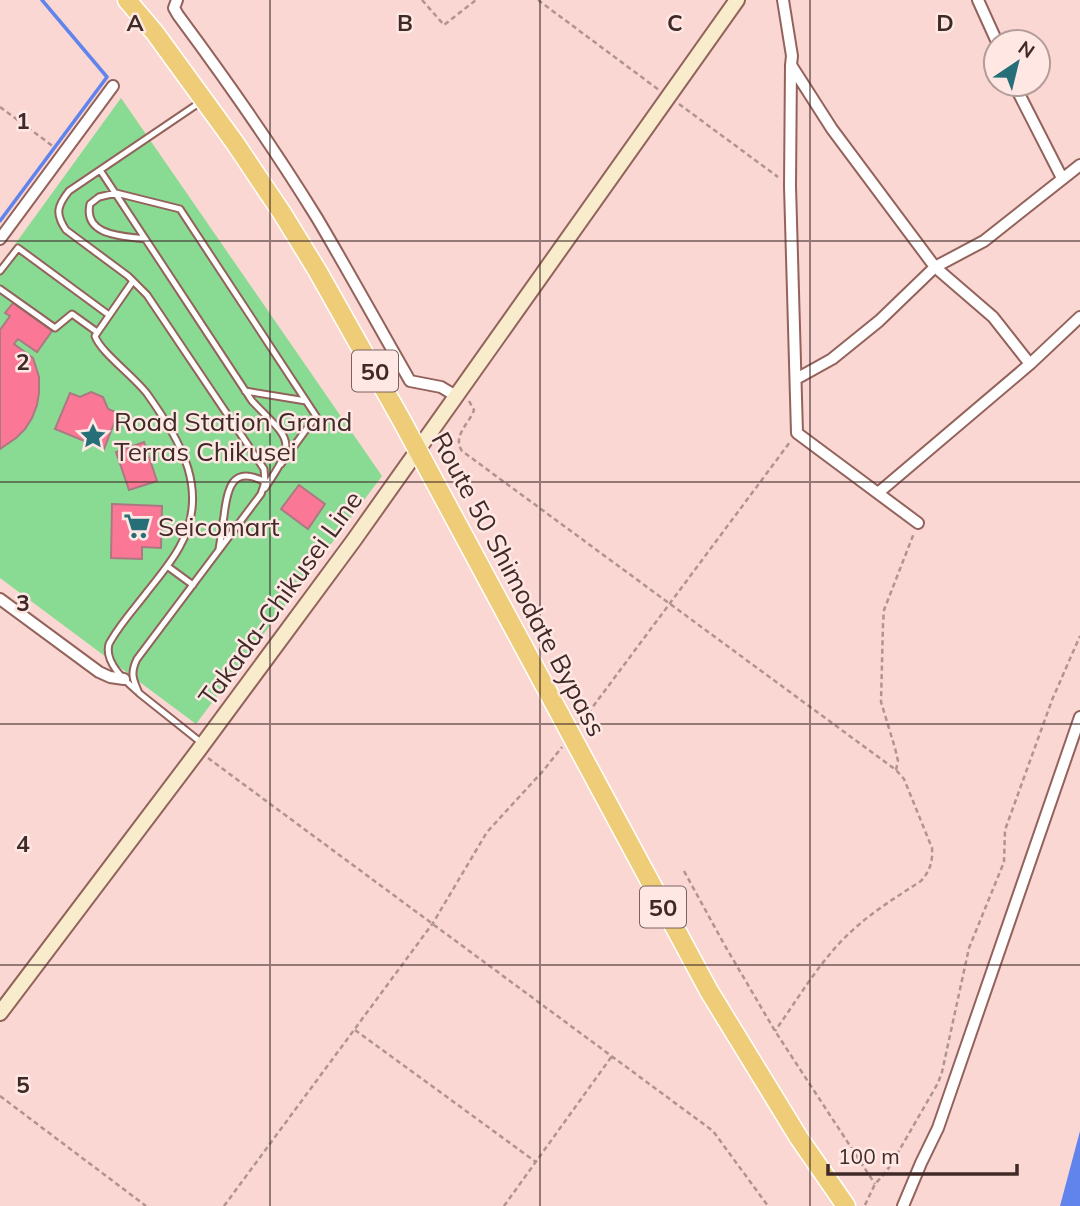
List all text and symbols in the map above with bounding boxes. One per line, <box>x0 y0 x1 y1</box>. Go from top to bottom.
text: A <box>126 8 144 37</box>
text: B <box>397 8 413 37</box>
text: C <box>667 8 683 37</box>
text: D <box>936 8 954 37</box>
north arrow <box>982 28 1052 98</box>
text: N <box>1014 35 1040 63</box>
text: 1 <box>16 106 30 135</box>
text: 2 <box>16 347 30 376</box>
road number: 50 <box>352 350 398 392</box>
place label: Road Station Grand Terras Chikusei <box>114 405 352 468</box>
place icon: Road Station Grand Terras Chikusei <box>78 421 108 451</box>
street label: Route 50 Shimodate Bypass <box>425 426 613 742</box>
street label: Takada-Chikusei Line <box>191 484 369 712</box>
place label: Seicomart <box>158 510 280 543</box>
supermarket icon: Seicomart <box>122 511 152 541</box>
text: 3 <box>16 588 30 617</box>
text: 4 <box>16 829 30 858</box>
road number: 50 <box>640 887 686 928</box>
text: 5 <box>16 1070 30 1099</box>
scale bar <box>828 1132 1017 1176</box>
text: 100 m <box>838 1143 900 1169</box>

